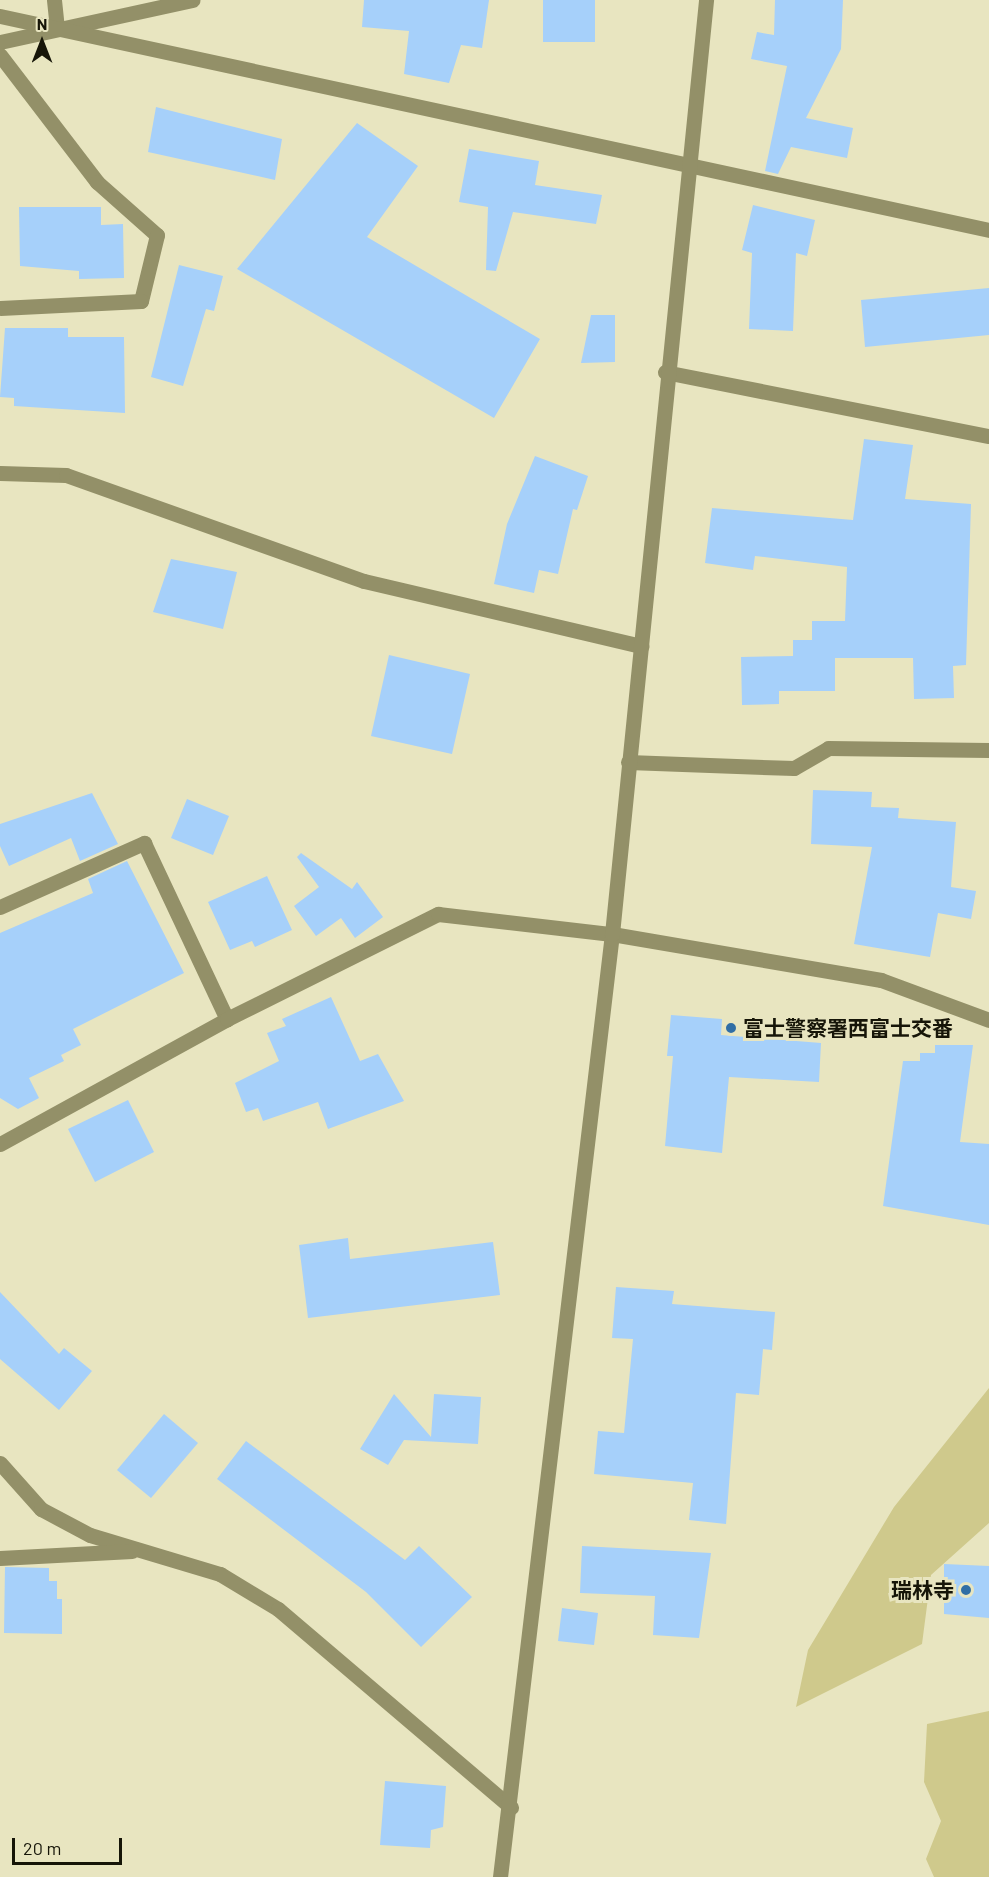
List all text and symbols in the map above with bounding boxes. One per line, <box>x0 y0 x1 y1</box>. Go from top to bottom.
north arrow <box>12 12 72 72</box>
text: N <box>37 14 47 33</box>
place label: 富士警察署西富士交番 <box>743 1015 953 1041</box>
marker: 富士警察署西富士交番 <box>724 1021 738 1035</box>
place label: 瑞林寺 <box>891 1577 954 1603</box>
marker: 瑞林寺 <box>959 1583 973 1597</box>
scale bar <box>15 1826 124 1864</box>
text: 20 m <box>23 1837 61 1859</box>

